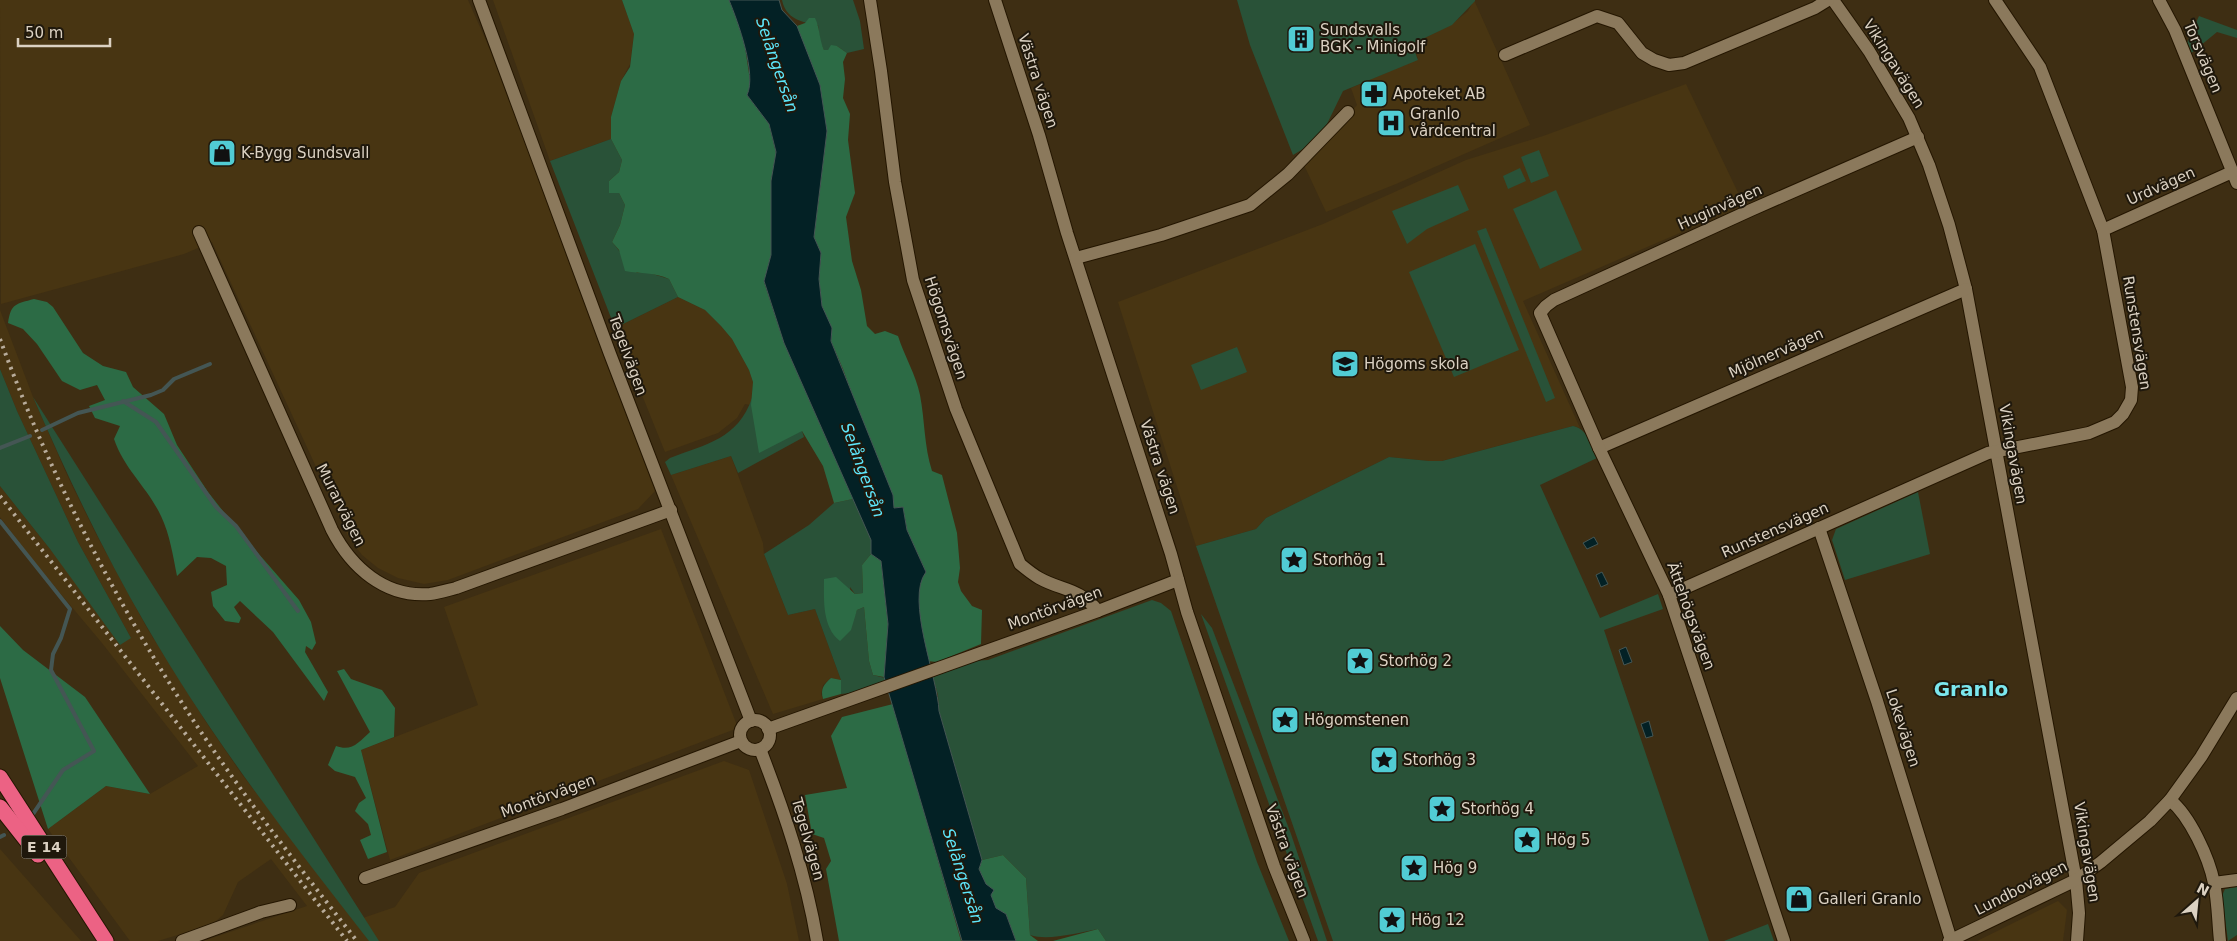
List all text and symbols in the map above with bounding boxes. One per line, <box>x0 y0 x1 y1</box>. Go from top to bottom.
scale bar <box>18 15 110 47</box>
water label: Selångersån <box>752 15 802 115</box>
street label: Vikingavägen <box>1859 16 1929 112</box>
street label: Torsvägen <box>2179 18 2226 96</box>
place label: Sundsvalls BGK - Minigolf <box>1320 21 1426 56</box>
text: 50 m <box>25 24 63 42</box>
building icon: Sundsvalls BGK - Minigolf <box>1286 24 1316 54</box>
street label: Västra vägen <box>1014 31 1062 131</box>
pharmacy icon: Apoteket AB <box>1359 79 1389 109</box>
place label: Apoteket AB <box>1393 85 1486 103</box>
place label: Granlo vårdcentral <box>1410 105 1496 140</box>
hospital icon: Granlo vårdcentral <box>1376 108 1406 138</box>
shop icon: K-Bygg Sundsvall <box>207 138 237 168</box>
place label: K-Bygg Sundsvall <box>241 144 369 162</box>
street label: Urdvägen <box>2124 163 2198 209</box>
street label: Huginvägen <box>1675 180 1765 234</box>
street label: Högomsvägen <box>921 274 971 382</box>
street label: Runstensvägen <box>2119 275 2155 391</box>
street label: Tegelvägen <box>605 311 651 398</box>
street label: Mjölnervägen <box>1726 324 1826 382</box>
school or university icon: Högoms skola <box>1330 349 1360 379</box>
place label: Högoms skola <box>1364 355 1469 373</box>
street label: Vikingavägen <box>1995 402 2031 506</box>
street label: Västra vägen <box>1136 417 1184 517</box>
water label: Selångersån <box>837 420 889 520</box>
street label: Murarvägen <box>312 461 370 549</box>
street label: Runstensvägen <box>1719 498 1831 562</box>
place icon: Storhög 1 <box>1279 545 1309 575</box>
place label: Storhög 1 <box>1313 551 1386 569</box>
street label: Ättehögsvägen <box>1663 559 1720 672</box>
street label: Montörvägen <box>1005 583 1105 633</box>
place icon: Storhög 2 <box>1345 646 1375 676</box>
place label: Storhög 2 <box>1379 652 1452 670</box>
district label: Granlo <box>1934 677 2008 701</box>
street label: Lokevägen <box>1882 687 1924 769</box>
place icon: Högomstenen <box>1270 705 1300 735</box>
place label: Högomstenen <box>1304 711 1409 729</box>
place icon: Storhög 3 <box>1369 745 1399 775</box>
place label: Storhög 3 <box>1403 751 1476 769</box>
street label: Montörvägen <box>498 771 598 821</box>
place icon: Storhög 4 <box>1427 794 1457 824</box>
street label: Tegelvägen <box>787 795 828 882</box>
place label: Storhög 4 <box>1461 800 1534 818</box>
street label: Vikingavägen <box>2070 800 2104 904</box>
street label: Västra vägen <box>1262 802 1312 900</box>
place icon: Hög 5 <box>1512 825 1542 855</box>
water label: Selångersån <box>939 826 987 926</box>
place label: Hög 5 <box>1546 831 1590 849</box>
road number: E 14 <box>22 836 66 859</box>
place icon: Hög 9 <box>1399 853 1429 883</box>
street label: Lundbovägen <box>1972 857 2070 919</box>
place label: Hög 9 <box>1433 859 1477 877</box>
north arrow <box>2172 876 2222 926</box>
text: N <box>2194 880 2212 899</box>
shop icon: Galleri Granlo <box>1784 884 1814 914</box>
place label: Galleri Granlo <box>1818 890 1921 908</box>
place icon: Hög 12 <box>1377 905 1407 935</box>
place label: Hög 12 <box>1411 911 1465 929</box>

